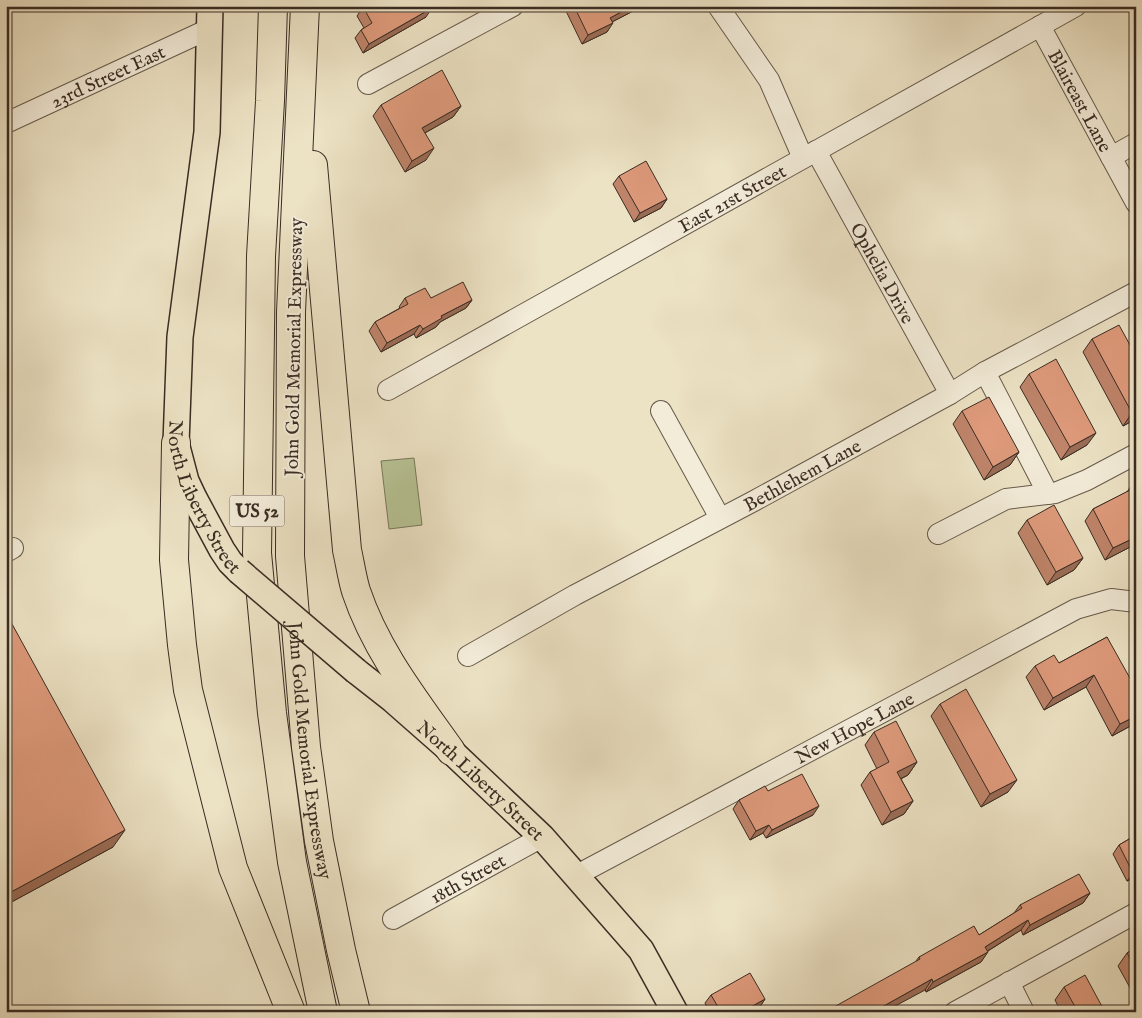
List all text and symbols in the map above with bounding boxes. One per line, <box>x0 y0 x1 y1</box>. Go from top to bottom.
street label: 23rd Street East <box>47 41 170 115</box>
street label: Blaireast Lane <box>1041 46 1116 157</box>
street label: East 21st Street <box>675 160 791 239</box>
street label: John Gold Memorial Expressway <box>281 217 309 479</box>
street label: Ophelia Drive <box>844 219 919 329</box>
street label: North Liberty Street <box>162 420 245 580</box>
street label: Bethlehem Lane <box>740 435 866 518</box>
road number: US 52 <box>230 496 284 526</box>
street label: John Gold Memorial Expressway <box>281 619 337 882</box>
street label: New Hope Lane <box>791 687 919 771</box>
street label: North Liberty Street <box>411 716 549 847</box>
street label: 18th Street <box>426 849 511 910</box>

